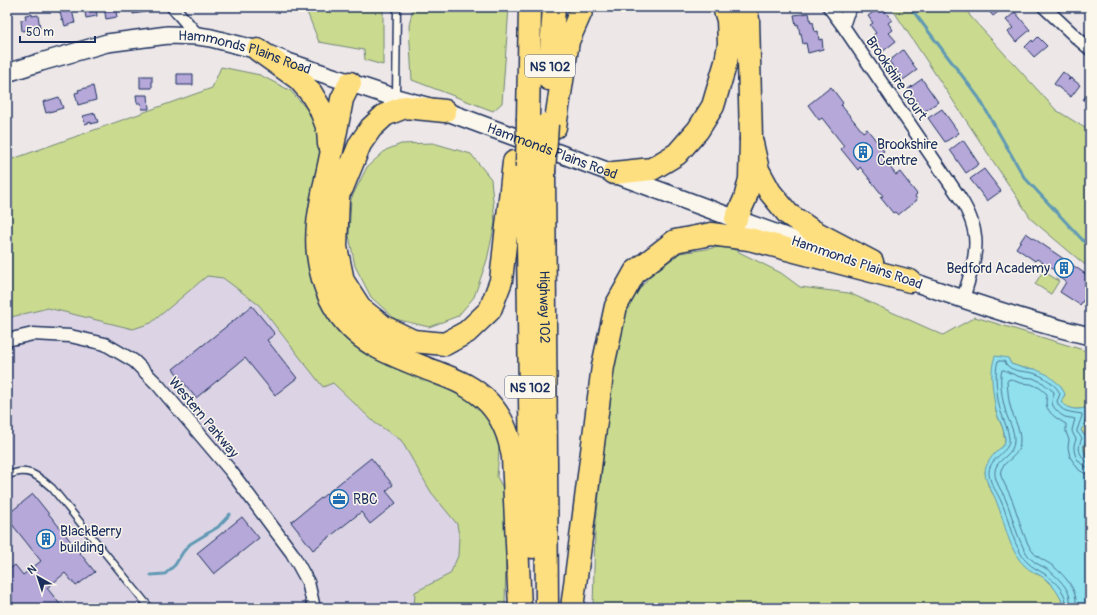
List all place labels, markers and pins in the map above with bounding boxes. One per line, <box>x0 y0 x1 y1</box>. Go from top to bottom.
place label: Brookshire Centre <box>877 136 938 169</box>
building icon: Brookshire Centre <box>852 141 874 163</box>
building icon: Bedford Academy <box>1053 257 1075 279</box>
place label: Bedford Academy <box>946 260 1050 277</box>
office icon: RBC <box>328 488 350 510</box>
place label: RBC <box>353 491 378 508</box>
place label: BlackBerry building <box>60 523 122 556</box>
building icon: BlackBerry building <box>35 528 57 550</box>

